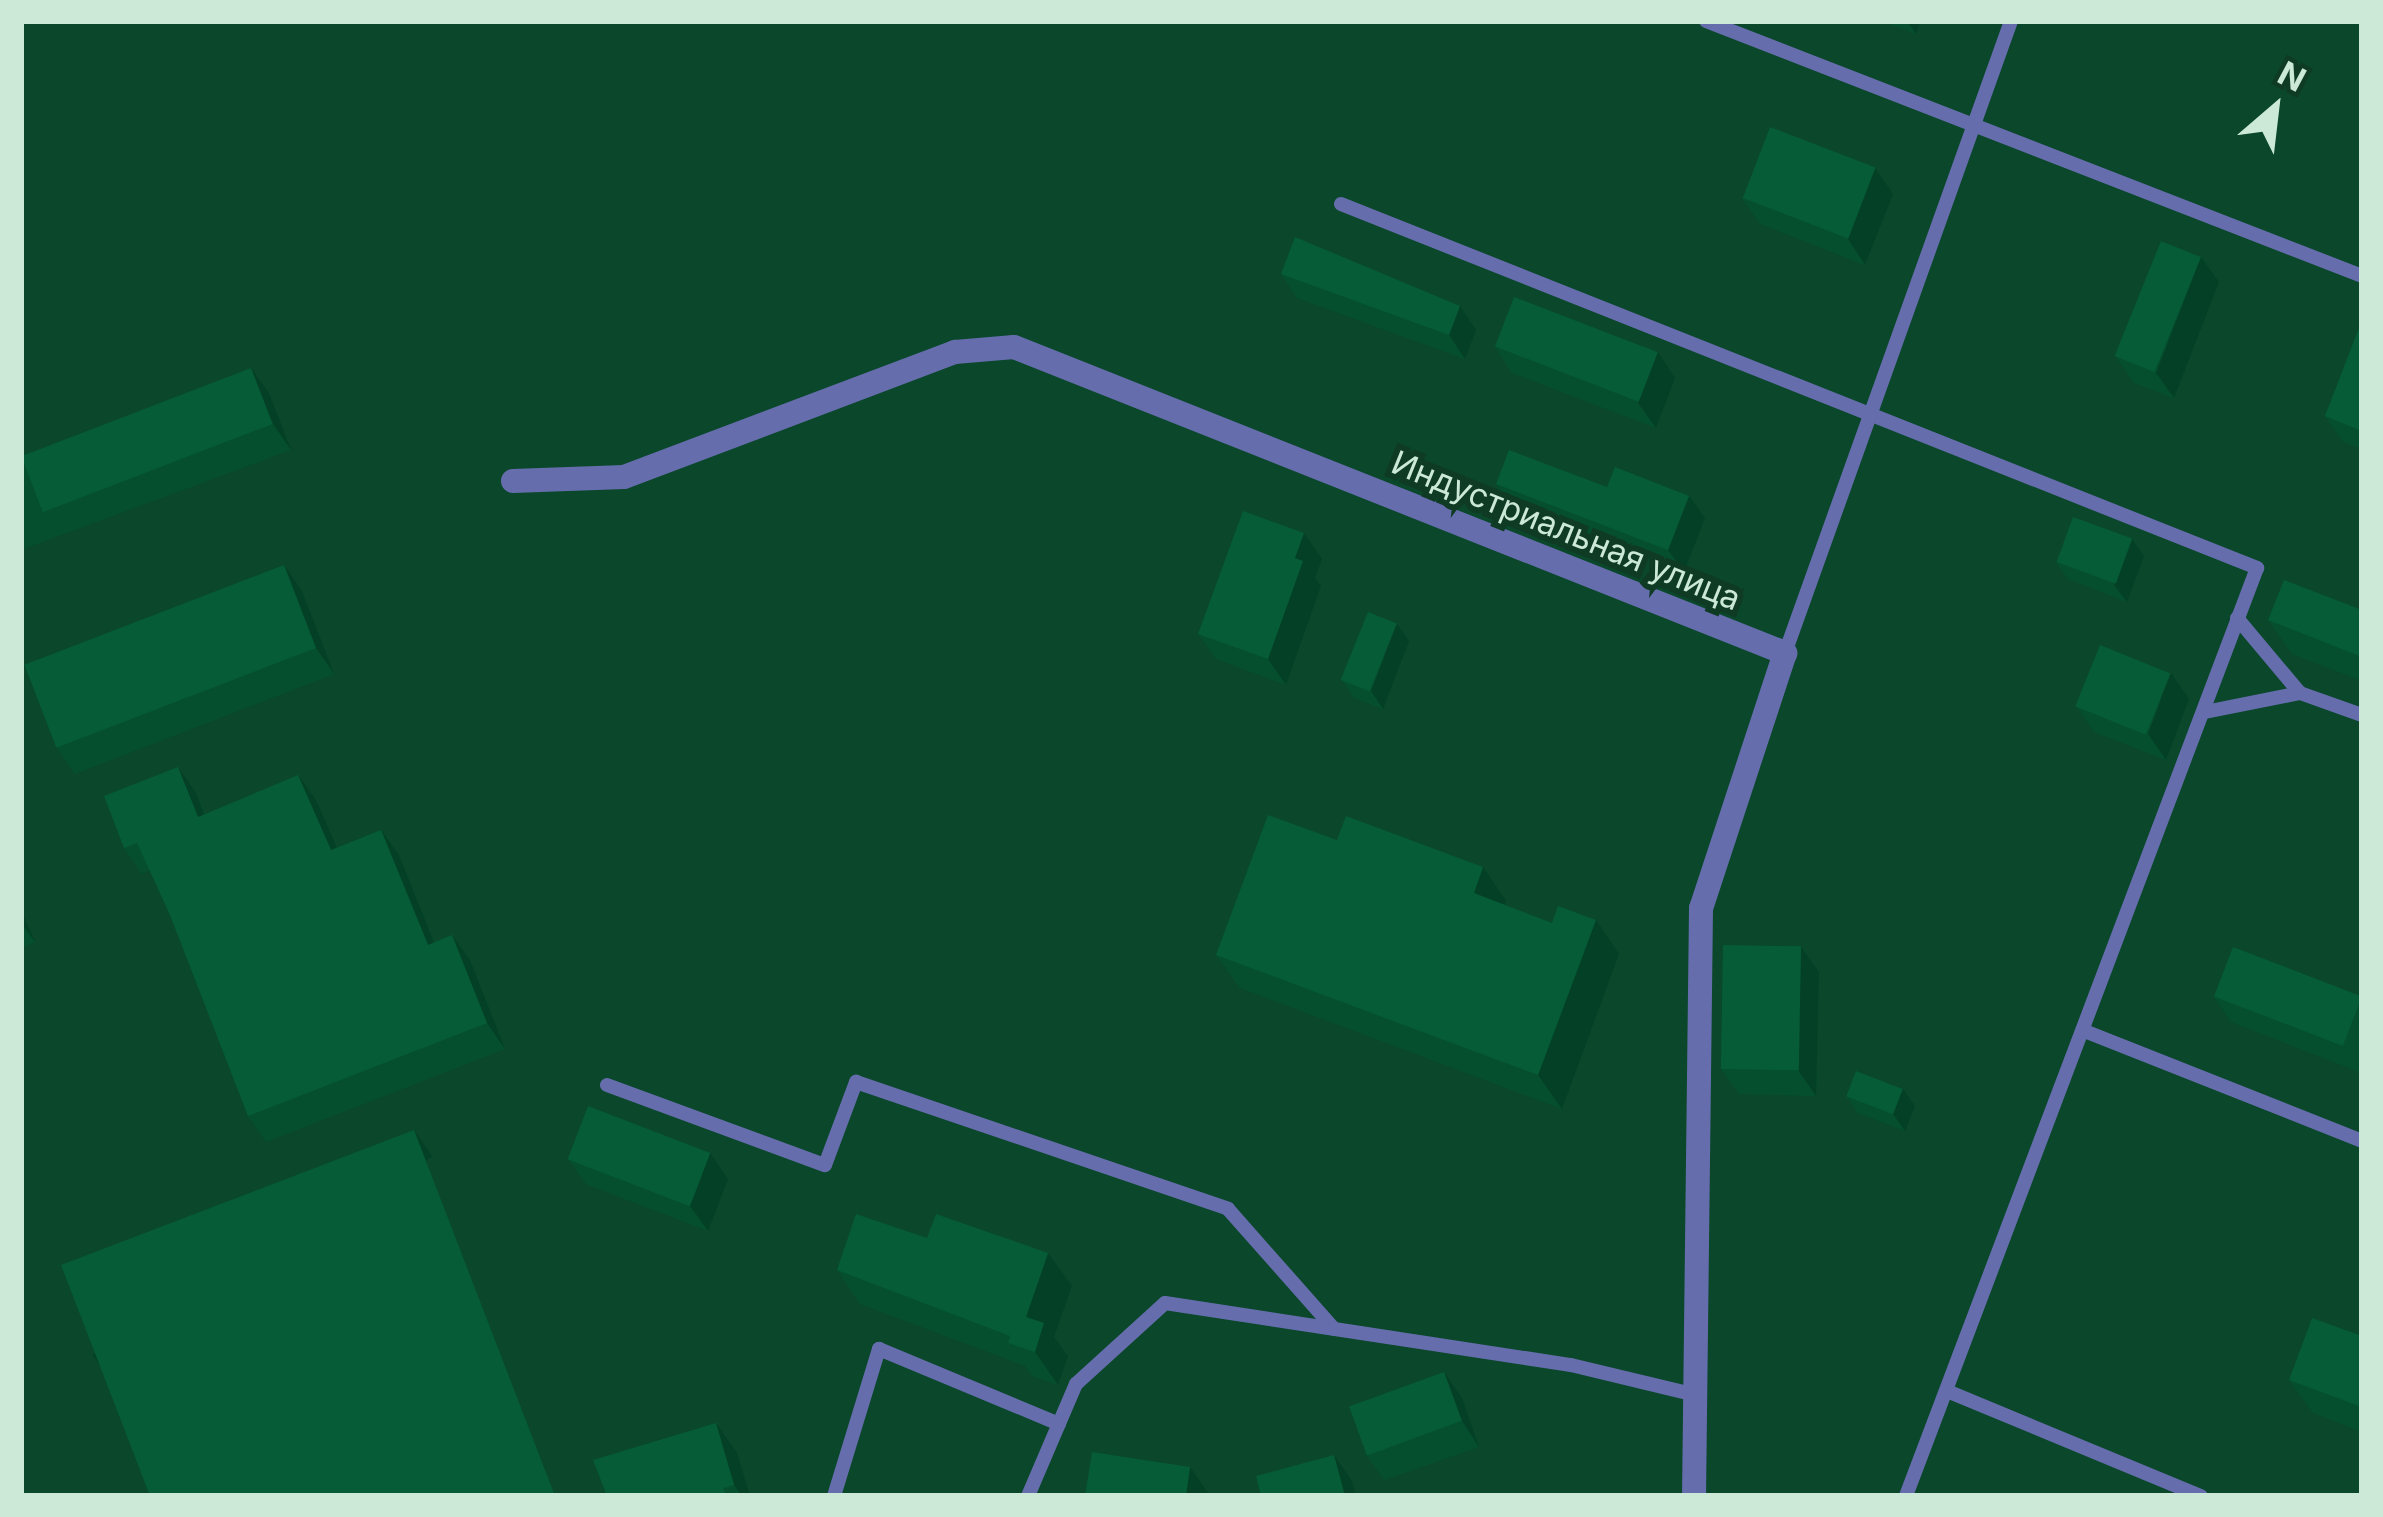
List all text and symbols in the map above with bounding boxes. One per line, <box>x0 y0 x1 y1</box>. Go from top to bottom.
north arrow <box>2215 48 2335 168</box>
text: N <box>2271 53 2312 100</box>
street label: Индустриальная улица <box>1386 443 1746 619</box>

